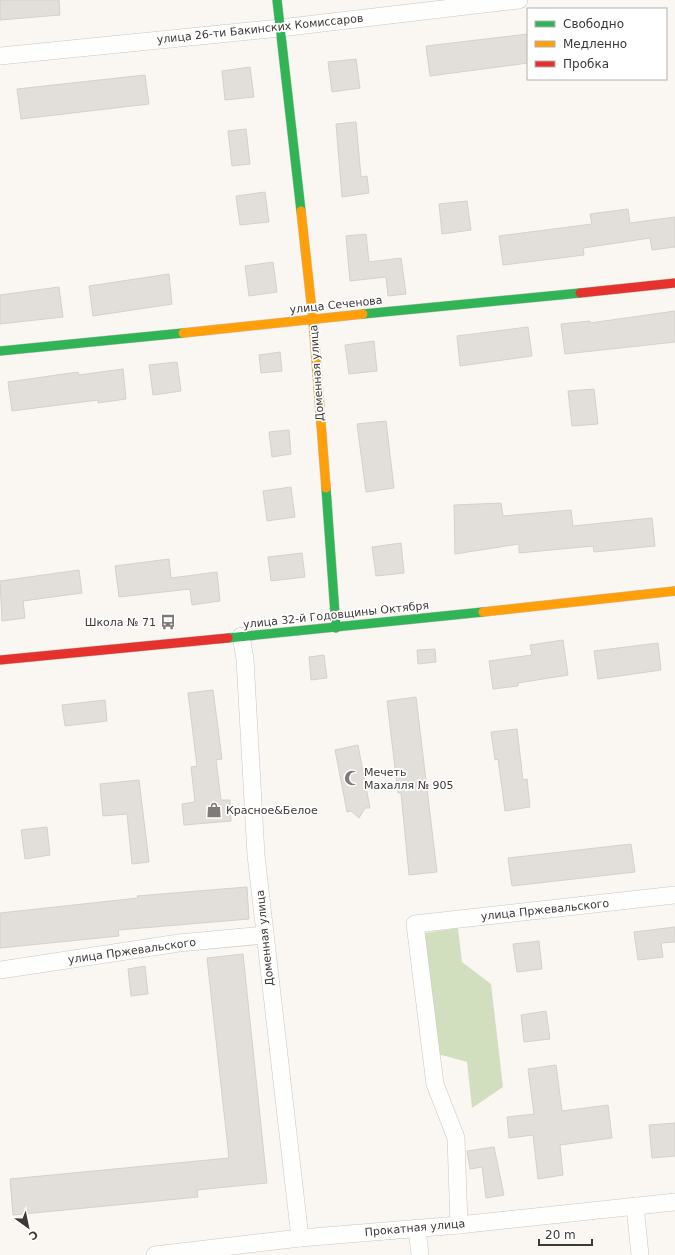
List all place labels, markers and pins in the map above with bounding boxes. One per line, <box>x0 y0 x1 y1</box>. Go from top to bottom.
bus stop icon: Школа № 71 <box>159 613 177 631</box>
place label: Школа № 71 <box>85 616 156 629</box>
place label: Мечеть Махалля № 905 <box>364 766 454 792</box>
mosque icon: Мечеть Махалля № 905 <box>343 769 361 787</box>
shop icon: Красное&Белое <box>205 801 223 819</box>
place label: Красное&Белое <box>226 804 318 817</box>

